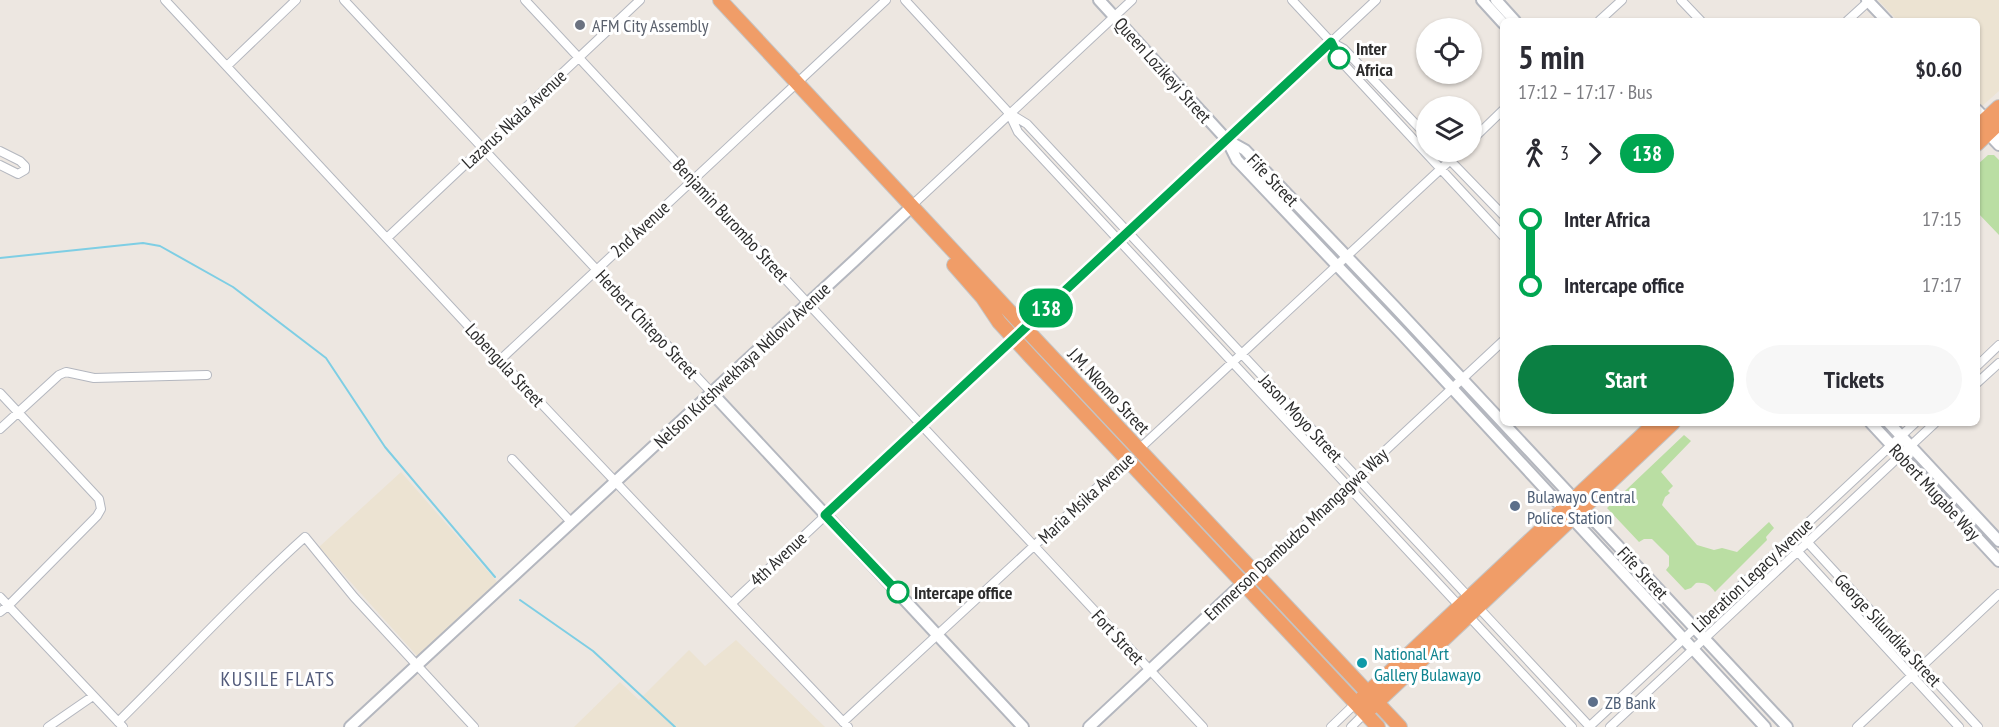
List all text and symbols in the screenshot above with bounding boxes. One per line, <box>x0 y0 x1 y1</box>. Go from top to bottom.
street label: Queen Lozikeyi Street <box>1109 12 1217 128</box>
place label: AFM City Assembly <box>592 14 709 37</box>
marker: AFM City Assembly <box>573 18 587 32</box>
map controls <box>1416 18 1482 162</box>
button: locate <box>1416 18 1482 84</box>
text: 5 min <box>1518 35 1585 78</box>
place label: Inter Africa <box>1355 37 1393 81</box>
marker: Inter Africa <box>1328 47 1350 69</box>
text: $0.60 <box>1915 55 1962 83</box>
street label: Lazarus Nkala Avenue <box>457 65 571 173</box>
text: 17:12 – 17:17 · Bus <box>1518 79 1653 105</box>
button: layers <box>1416 96 1482 162</box>
icon: walk <box>1518 137 1551 170</box>
icon: forward <box>1578 137 1611 170</box>
text: 3 <box>1560 140 1569 166</box>
text: 138 <box>1632 140 1662 167</box>
street label: Fife Street <box>1242 149 1304 211</box>
street label: Benjamin Burombo Street <box>668 154 794 286</box>
street label: 2nd Avenue <box>606 196 674 262</box>
text: Inter Africa <box>1564 205 1650 233</box>
text: 17:15 <box>1922 206 1962 232</box>
street label: Herbert Chitepo Street <box>591 265 703 383</box>
text: Intercape office <box>1564 271 1684 299</box>
text: 17:17 <box>1922 272 1962 298</box>
street label: Nelson Kutshwekhaya Ndlovu Avenue <box>649 277 835 453</box>
line badge: 138 <box>1012 288 1080 328</box>
text: 138 <box>1031 295 1061 322</box>
street label: Lobengula Street <box>461 319 549 412</box>
street label: J.M. Nkomo Street <box>1063 342 1155 439</box>
button: Start <box>1518 345 1734 414</box>
button: Tickets <box>1746 345 1962 414</box>
street label: Jason Moyo Street <box>1254 369 1348 467</box>
street label: Robert Mugabe Way <box>1884 439 1986 545</box>
street label: Emmerson Dambudzo Mnangagwa Way <box>1199 443 1393 625</box>
street label: Maria Msika Avenue <box>1033 448 1139 548</box>
place label: Bulawayo Central Police Station <box>1527 485 1636 529</box>
marker: Bulawayo Central Police Station <box>1508 499 1522 513</box>
street label: Liberation Legacy Avenue <box>1687 513 1817 637</box>
street label: 4th Avenue <box>745 527 811 591</box>
street label: Fife Street <box>1613 542 1673 604</box>
street label: George Silundika Street <box>1830 569 1946 691</box>
marker: Intercape office <box>887 581 909 603</box>
place label: Intercape office <box>914 581 1013 604</box>
street label: Fort Street <box>1087 605 1149 669</box>
place label: National Art Gallery Bulawayo <box>1374 642 1481 686</box>
marker: National Art Gallery Bulawayo <box>1355 656 1369 670</box>
district label: KUSILE FLATS <box>220 666 336 692</box>
place label: ZB Bank <box>1605 691 1656 714</box>
marker: ZB Bank <box>1586 695 1600 709</box>

